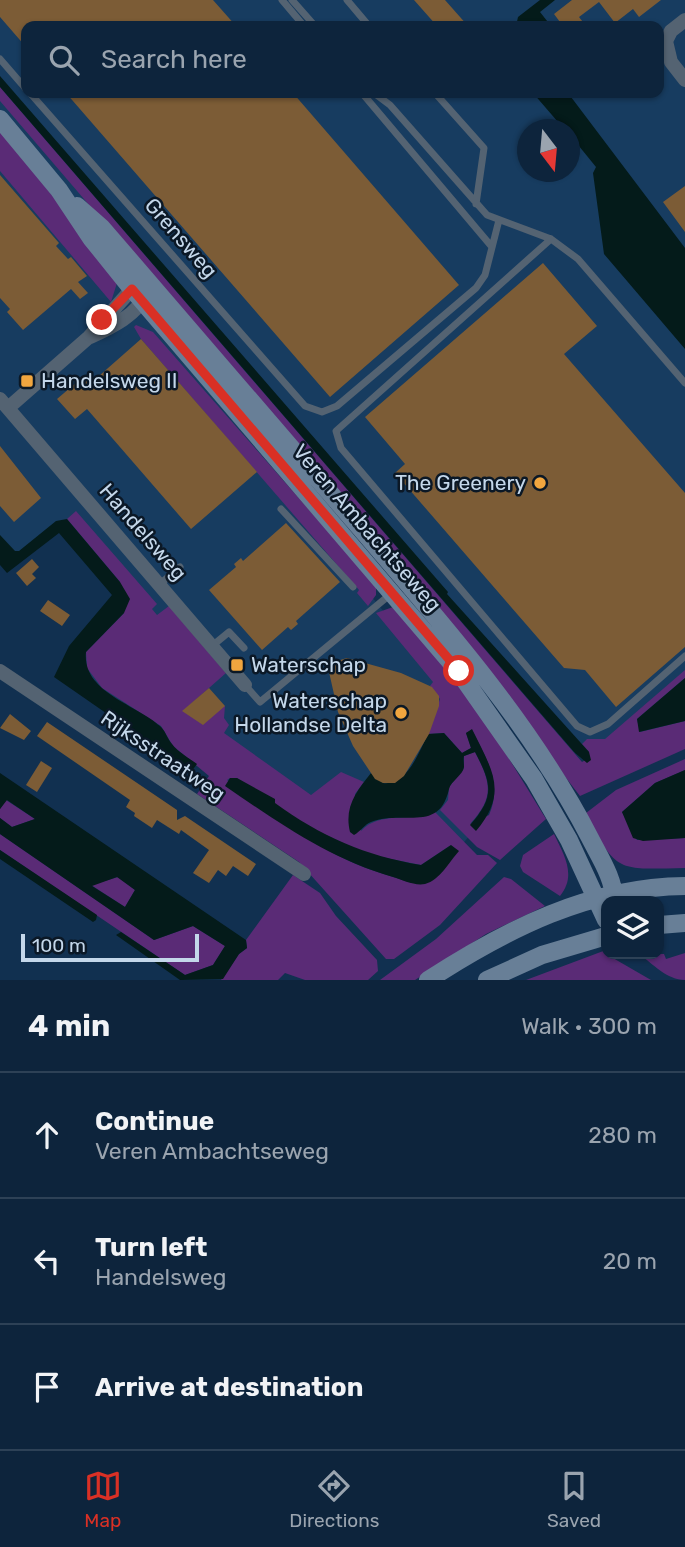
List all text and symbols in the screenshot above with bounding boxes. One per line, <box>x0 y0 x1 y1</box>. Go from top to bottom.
search box <box>21 21 664 98</box>
icon: search <box>45 41 83 79</box>
text: Search here <box>101 44 247 75</box>
north arrow <box>517 119 580 182</box>
street label: Grensweg <box>140 193 223 283</box>
route end <box>86 304 117 335</box>
place label: Handelsweg II <box>41 368 178 393</box>
marker: Handelsweg II <box>19 373 35 389</box>
street label: Veren Ambachtseweg <box>288 439 447 616</box>
place label: The Greenery <box>395 470 526 495</box>
marker: The Greenery <box>532 475 548 491</box>
street label: Handelsweg <box>95 478 192 585</box>
place label: Waterschap <box>251 652 366 677</box>
route start <box>443 655 474 686</box>
marker: Waterschap <box>229 657 245 673</box>
place label: Waterschap Hollandse Delta <box>234 688 387 737</box>
street label: Rijksstraatweg <box>96 705 230 806</box>
marker: Waterschap Hollandse Delta <box>393 705 409 721</box>
map controls <box>601 896 664 959</box>
button: layers <box>601 896 664 959</box>
scale bar <box>21 931 200 963</box>
text: 100 m <box>32 934 86 957</box>
text: 4 min <box>28 1008 110 1044</box>
text: Walk · 300 m <box>521 1012 657 1040</box>
text: Continue <box>95 1106 214 1137</box>
icon: ahead <box>28 1116 66 1154</box>
text: 280 m <box>588 1121 657 1149</box>
text: Veren Ambachtseweg <box>95 1137 329 1165</box>
text: Turn left <box>95 1232 207 1263</box>
icon: left <box>28 1242 66 1280</box>
text: 20 m <box>603 1247 657 1275</box>
text: Handelsweg <box>95 1263 226 1291</box>
icon: arrive <box>28 1368 66 1406</box>
text: Arrive at destination <box>95 1372 363 1403</box>
tab: Map <box>84 1467 122 1532</box>
tab: Directions <box>289 1467 379 1532</box>
tab: Saved <box>547 1467 601 1532</box>

